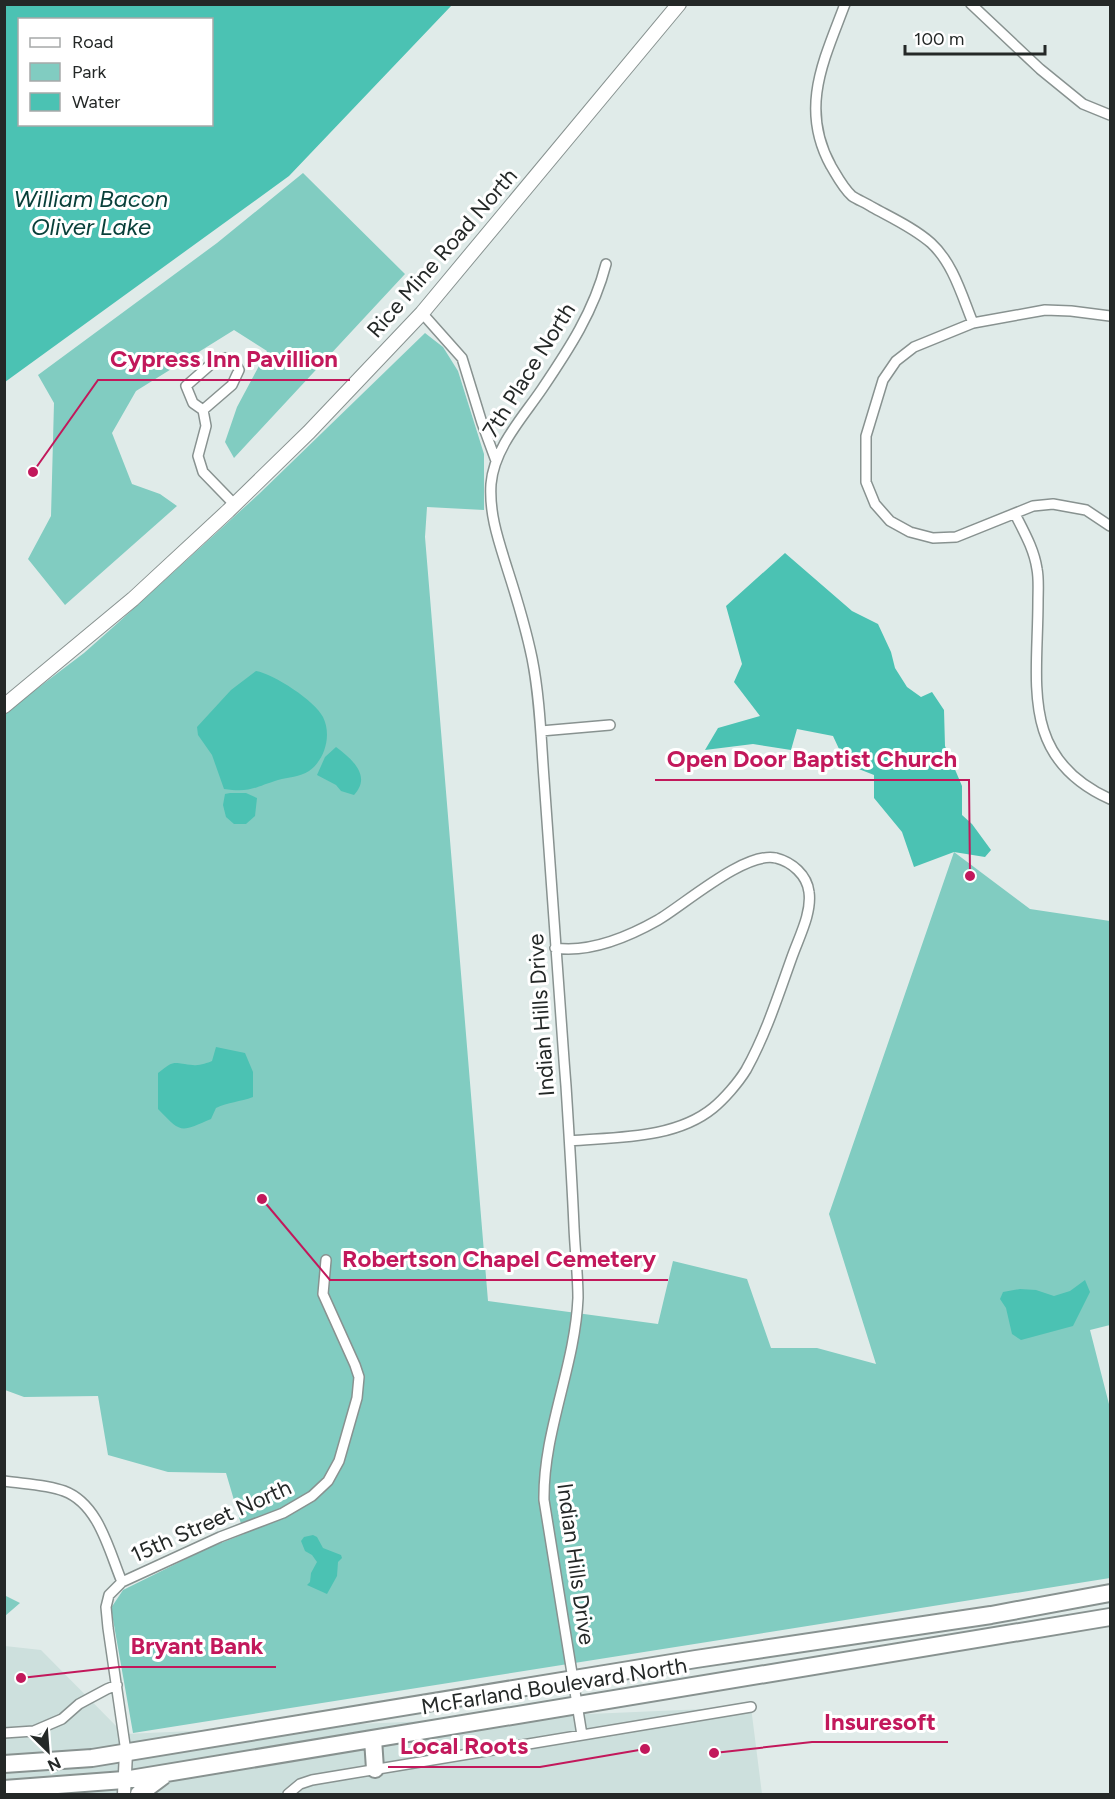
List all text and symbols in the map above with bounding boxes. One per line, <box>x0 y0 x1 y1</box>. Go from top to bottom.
legend <box>18 18 213 126</box>
scale bar <box>905 18 1044 56</box>
text: 100 m <box>914 28 964 50</box>
text: Road <box>72 31 113 53</box>
text: Park <box>72 61 107 83</box>
text: Water <box>72 91 120 113</box>
street label: Rice Mine Road North <box>361 163 523 343</box>
water label: William Bacon Oliver Lake <box>14 184 168 241</box>
street label: 7th Place North <box>477 298 581 442</box>
callout: Cypress Inn Pavillion <box>98 338 350 380</box>
text: Cypress Inn Pavillion <box>110 344 338 373</box>
callout: Open Door Baptist Church <box>655 738 969 780</box>
text: Open Door Baptist Church <box>667 744 957 773</box>
street label: Indian Hills Drive <box>522 933 560 1097</box>
callout: Robertson Chapel Cemetery <box>330 1238 668 1280</box>
text: Robertson Chapel Cemetery <box>342 1244 656 1273</box>
street label: 15th Street North <box>127 1474 295 1568</box>
street label: Indian Hills Drive <box>551 1481 601 1647</box>
callout: Bryant Bank <box>119 1625 276 1667</box>
text: Bryant Bank <box>130 1631 264 1660</box>
street label: McFarland Boulevard North <box>419 1652 689 1720</box>
callout: Insuresoft <box>812 1700 948 1742</box>
text: Insuresoft <box>824 1707 936 1736</box>
north arrow <box>18 1721 78 1781</box>
callout: Local Roots <box>388 1725 540 1767</box>
text: Local Roots <box>400 1731 528 1760</box>
text: N <box>45 1753 64 1775</box>

